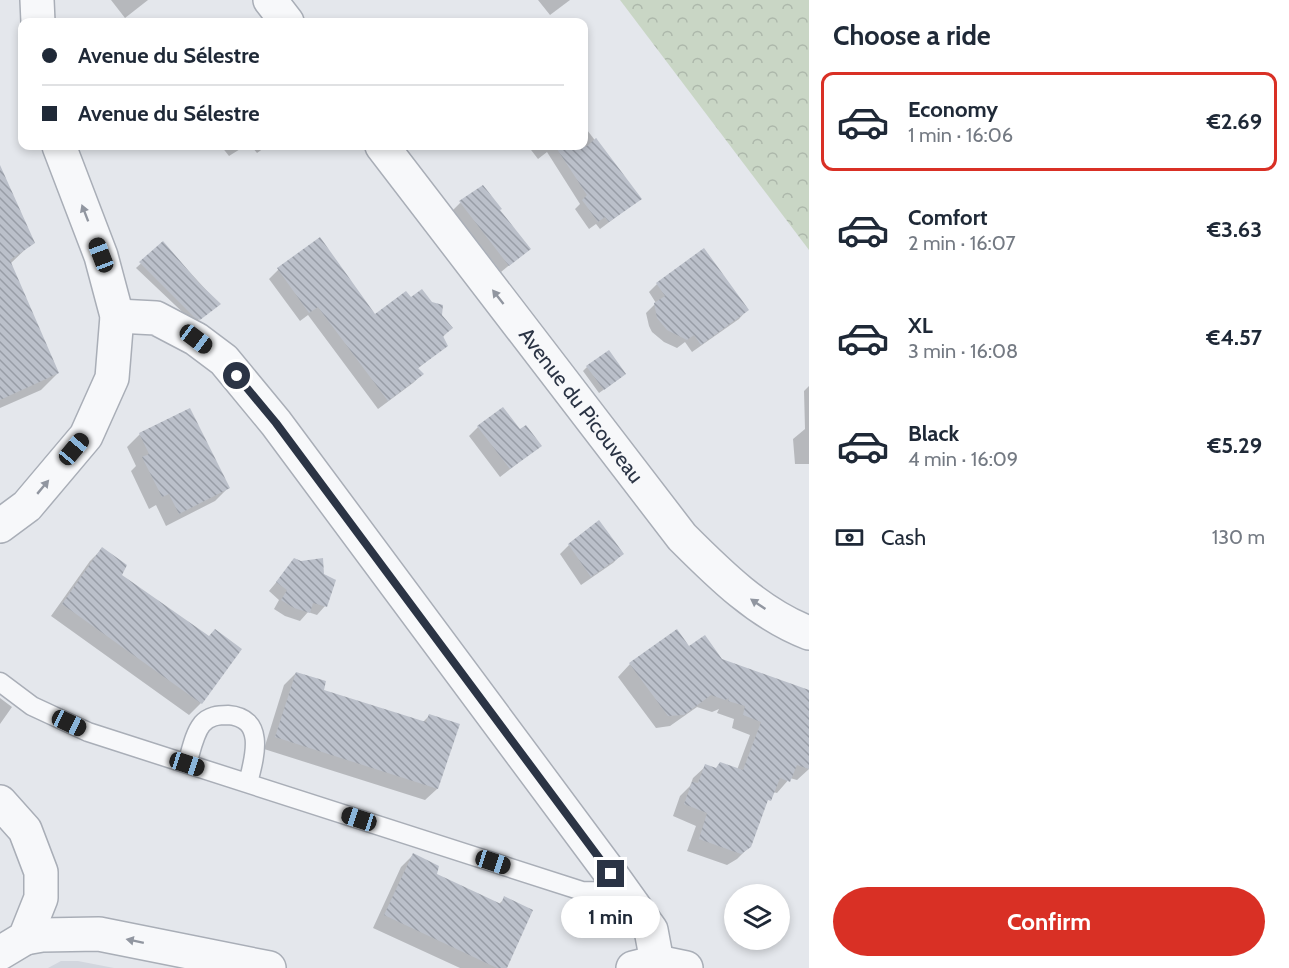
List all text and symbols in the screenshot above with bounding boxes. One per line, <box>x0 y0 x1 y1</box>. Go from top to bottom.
text: Choose a ride <box>833 19 991 52</box>
text: Avenue du Sélestre <box>78 42 260 69</box>
icon: car <box>836 95 890 149</box>
text: Economy <box>908 96 998 123</box>
text: Avenue du Sélestre <box>78 100 260 127</box>
text: €2.69 <box>1207 108 1262 135</box>
text: 1 min · 16:06 <box>908 123 1013 147</box>
icon: car <box>836 203 890 257</box>
one-way arrow <box>80 204 90 222</box>
text: Comfort <box>908 204 987 231</box>
text: €3.63 <box>1207 216 1262 243</box>
text: 2 min · 16:07 <box>908 231 1016 255</box>
car <box>86 235 116 275</box>
one-way arrow <box>492 289 504 304</box>
icon: car <box>836 311 890 365</box>
text: XL <box>908 312 933 339</box>
car <box>176 321 216 357</box>
street label: Avenue du Picouveau <box>514 322 649 488</box>
text: €4.57 <box>1206 324 1262 351</box>
text: 3 min · 16:08 <box>908 339 1018 363</box>
route start <box>223 362 250 389</box>
icon: car <box>836 419 890 473</box>
text: Black <box>908 420 959 447</box>
car <box>56 429 92 469</box>
text: €5.29 <box>1207 432 1262 459</box>
text: 4 min · 16:09 <box>908 447 1018 471</box>
one-way arrow <box>36 480 49 495</box>
icon: cash <box>833 521 866 554</box>
text: Cash <box>881 524 926 551</box>
text: 130 m <box>1212 525 1265 549</box>
one-way arrow <box>751 598 767 610</box>
car <box>49 707 89 739</box>
car <box>167 750 207 778</box>
car <box>339 805 379 833</box>
car <box>473 848 513 876</box>
route end <box>597 860 624 887</box>
map controls <box>724 884 790 950</box>
button: layers <box>724 884 790 950</box>
button: Confirm <box>833 887 1265 956</box>
callout: 1 min <box>562 895 660 937</box>
text: 1 min <box>588 905 633 929</box>
one-way arrow <box>126 936 144 946</box>

